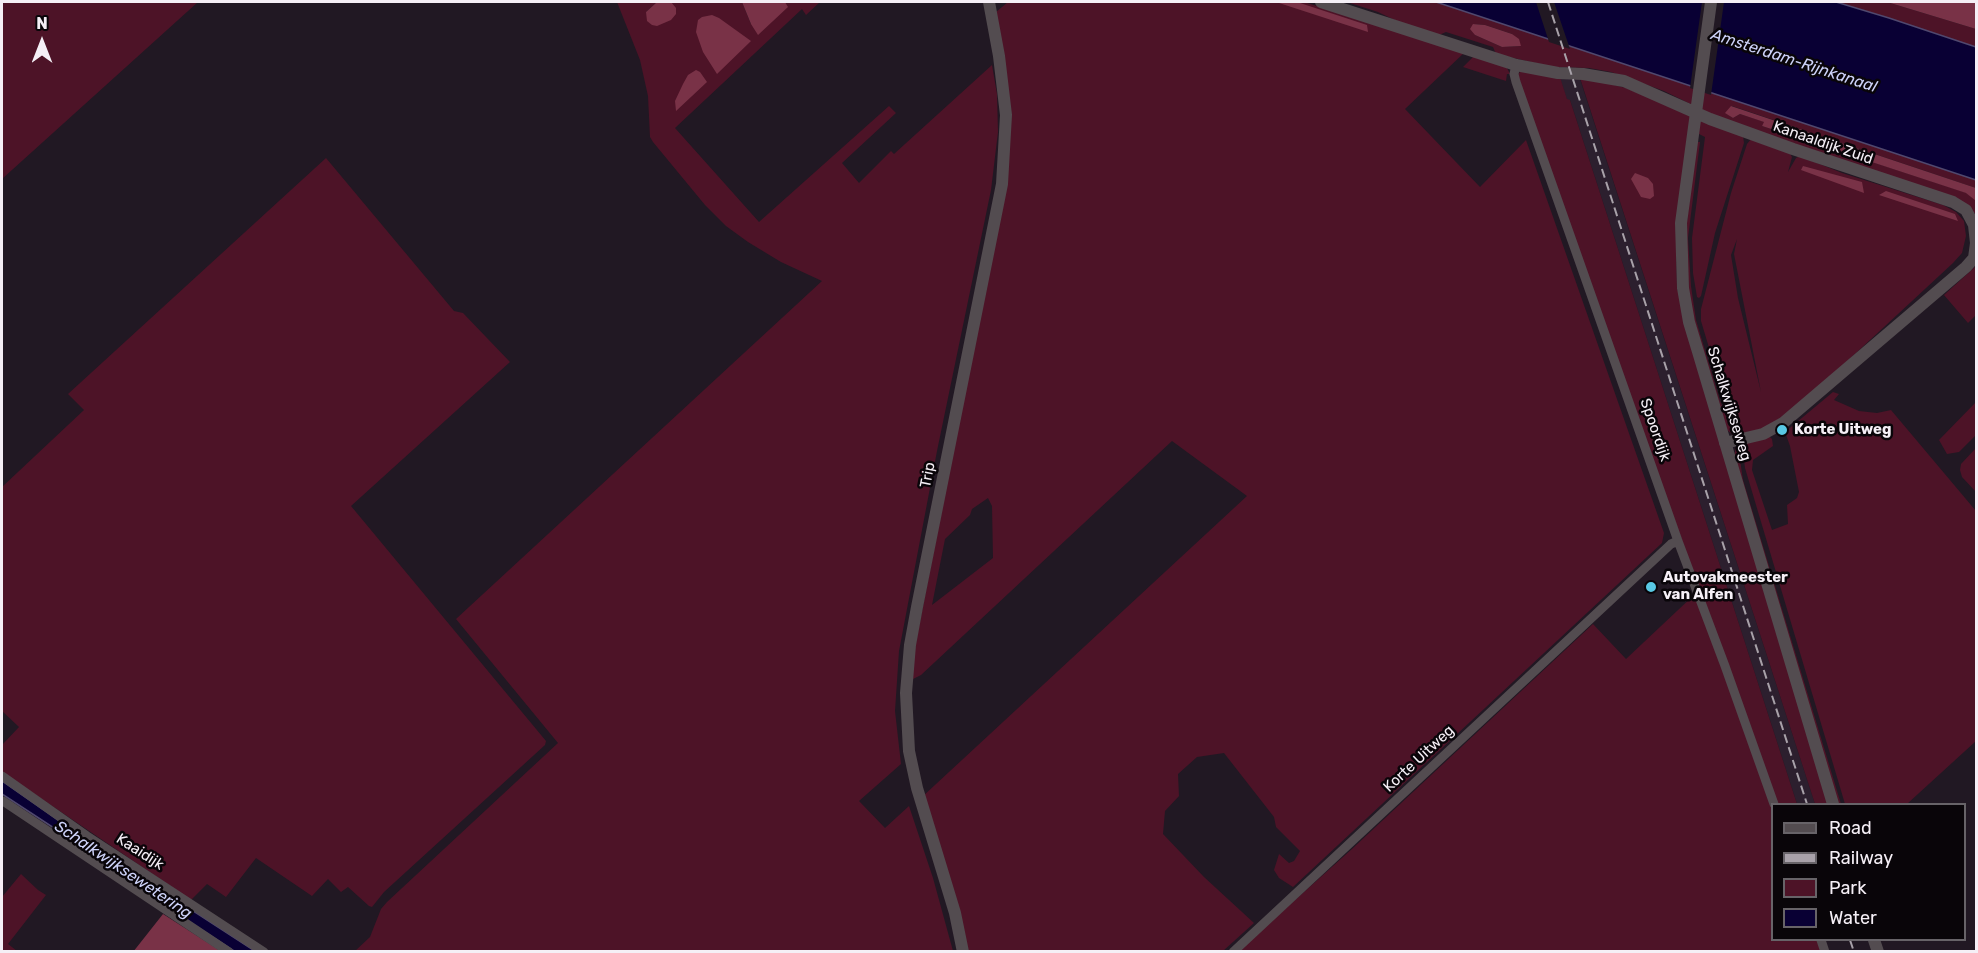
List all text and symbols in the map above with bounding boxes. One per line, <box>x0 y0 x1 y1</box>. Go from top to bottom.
north arrow <box>12 12 72 72</box>
text: N <box>36 14 48 33</box>
water label: Amsterdam-Rijnkanaal <box>1709 25 1879 97</box>
street label: Kanaaldijk Zuid <box>1771 117 1875 169</box>
street label: Schalkwijkseweg <box>1703 345 1755 463</box>
street label: Spoordijk <box>1636 396 1674 464</box>
place label: Korte Uitweg <box>1794 421 1892 439</box>
marker: Korte Uitweg <box>1775 423 1789 437</box>
street label: Trip <box>917 461 939 489</box>
place label: Autovakmeester van Alfen <box>1663 569 1788 604</box>
marker: Autovakmeester van Alfen <box>1644 580 1658 594</box>
street label: Korte Uitweg <box>1380 722 1458 796</box>
legend <box>1771 803 1966 941</box>
water label: Schalkwijksewetering <box>51 817 195 923</box>
text: Road <box>1829 817 1872 839</box>
street label: Kaaidijk <box>113 830 167 874</box>
text: Railway <box>1829 847 1893 869</box>
text: Park <box>1829 877 1866 899</box>
text: Water <box>1829 907 1877 929</box>

